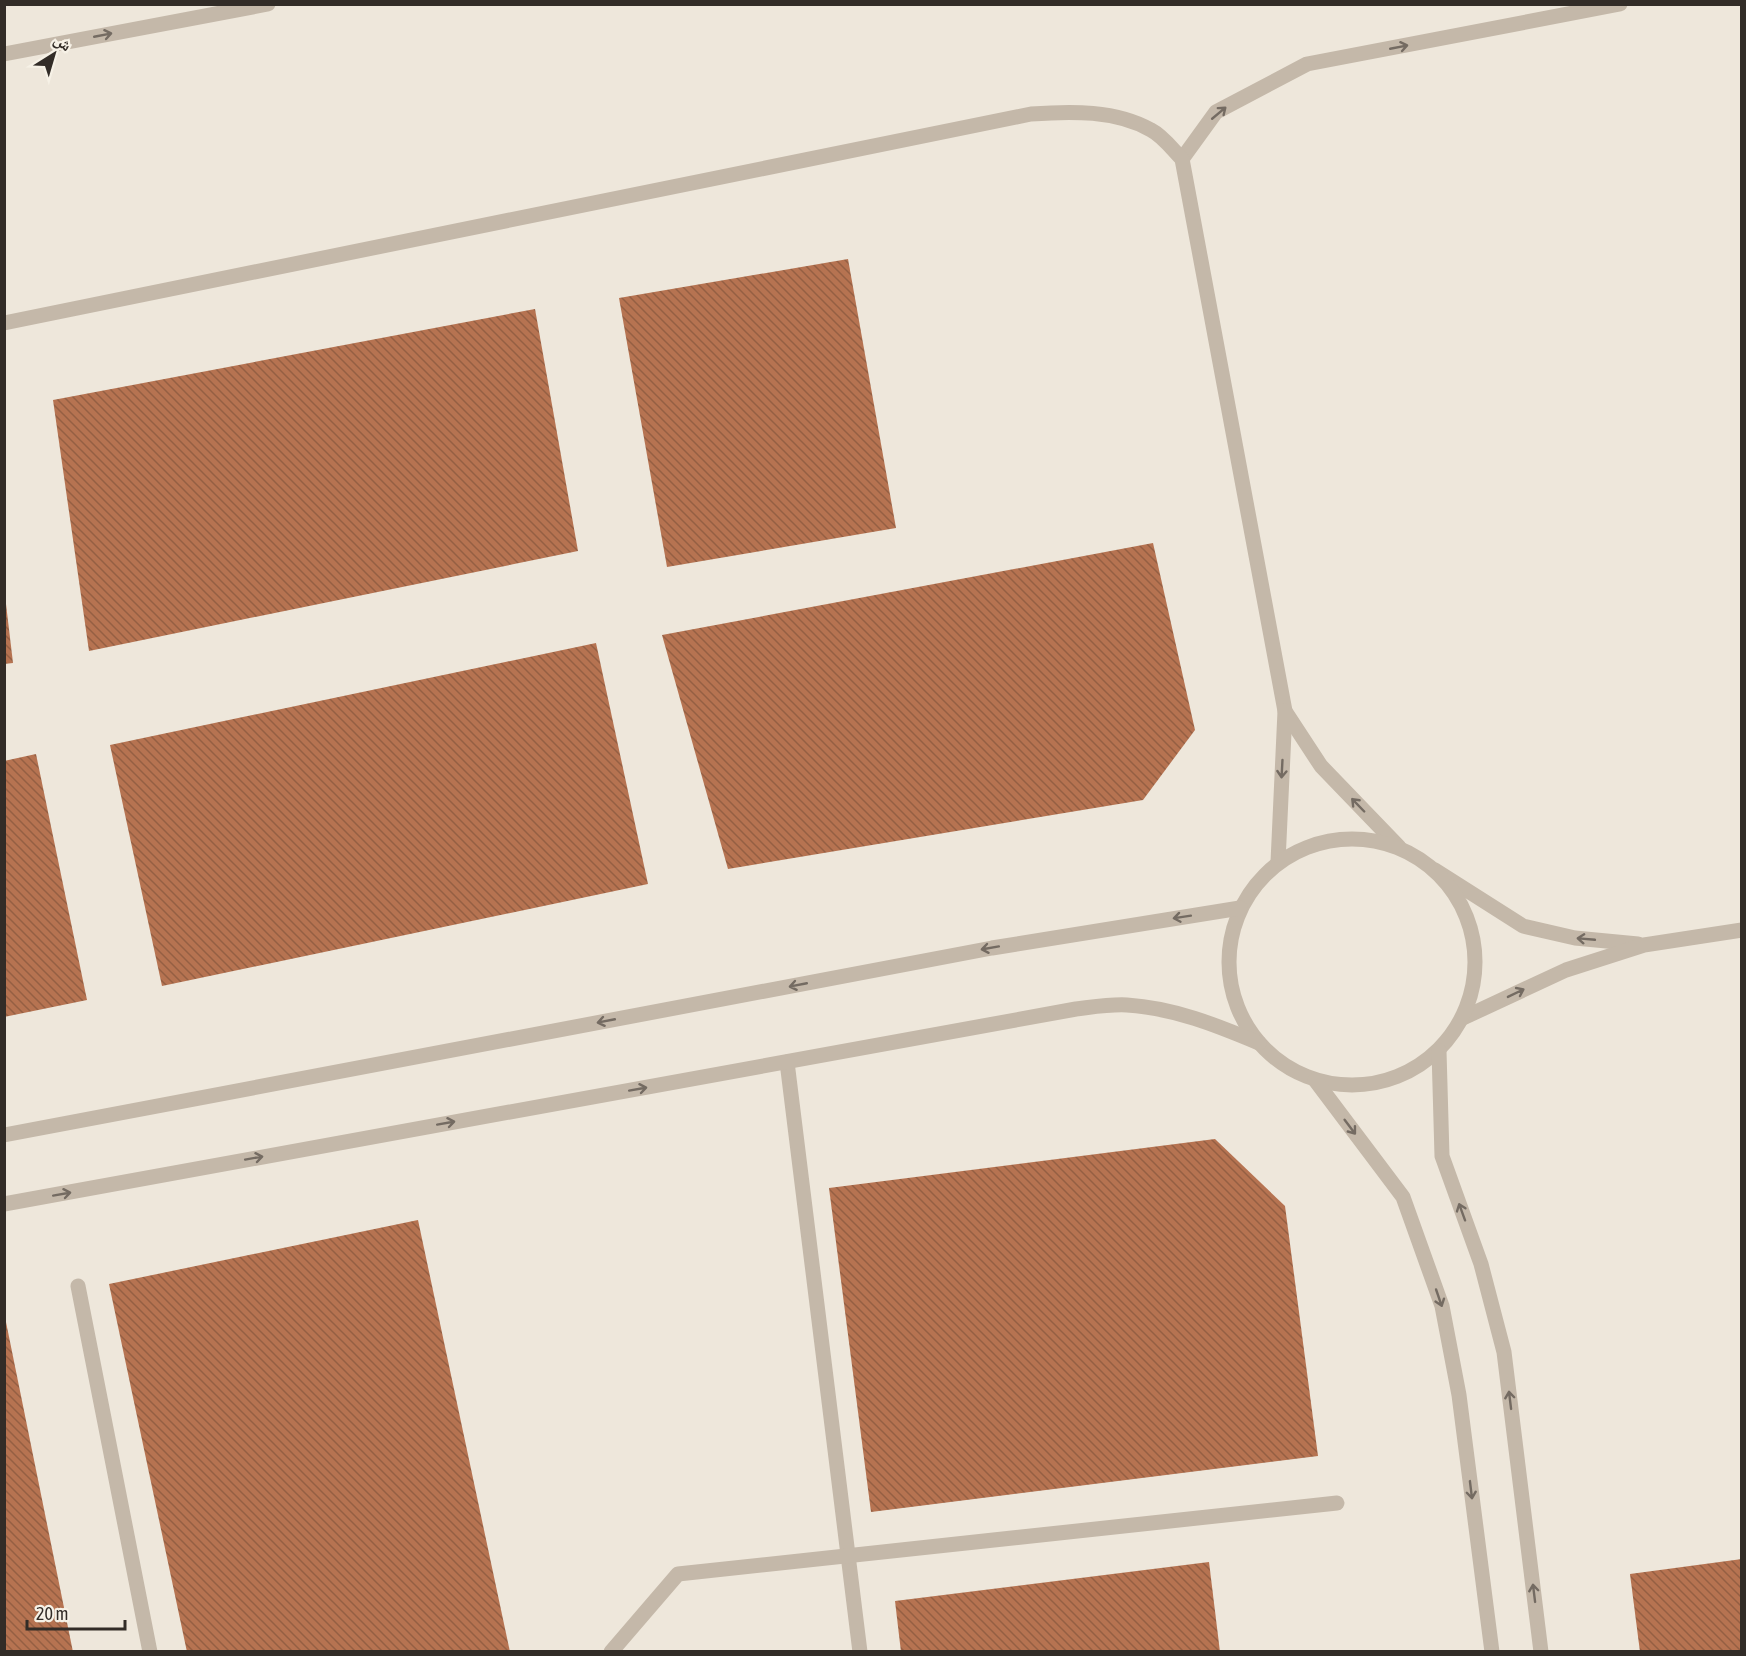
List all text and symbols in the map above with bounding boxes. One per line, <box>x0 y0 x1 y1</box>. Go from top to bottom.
north arrow <box>24 24 84 84</box>
one-way arrow <box>93 29 113 40</box>
text: ش <box>50 30 75 55</box>
one-way arrow <box>1388 41 1408 52</box>
one-way arrow <box>1210 107 1226 121</box>
one-way arrow <box>1277 759 1288 778</box>
one-way arrow <box>1352 798 1366 813</box>
one-way arrow <box>1173 912 1192 923</box>
one-way arrow <box>1576 933 1596 944</box>
one-way arrow <box>980 943 1000 954</box>
one-way arrow <box>789 979 808 990</box>
one-way arrow <box>1506 986 1524 998</box>
one-way arrow <box>597 1016 617 1027</box>
one-way arrow <box>627 1083 647 1094</box>
one-way arrow <box>435 1117 455 1128</box>
one-way arrow <box>1344 1118 1356 1134</box>
one-way arrow <box>244 1152 263 1163</box>
one-way arrow <box>52 1188 71 1199</box>
one-way arrow <box>1455 1203 1466 1221</box>
one-way arrow <box>1435 1288 1446 1307</box>
one-way arrow <box>1504 1391 1515 1410</box>
one-way arrow <box>1466 1479 1477 1499</box>
one-way arrow <box>1528 1584 1539 1604</box>
scale bar <box>27 1593 124 1631</box>
text: 20 m <box>36 1603 68 1624</box>

